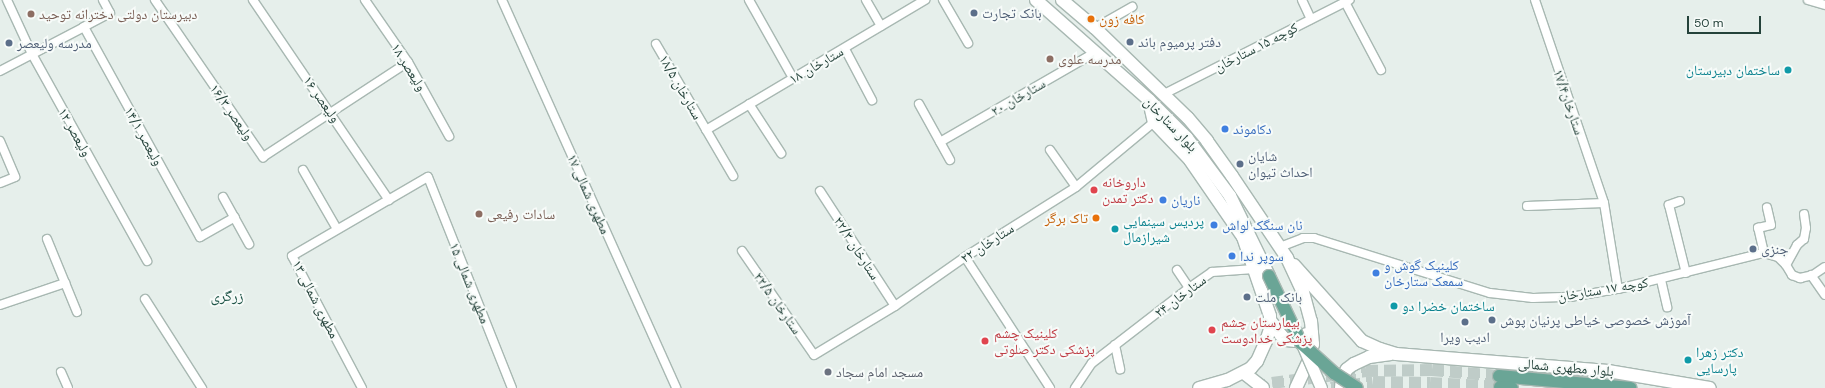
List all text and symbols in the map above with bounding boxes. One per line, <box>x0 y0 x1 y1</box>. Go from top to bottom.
place label: بانک تجارت <box>982 5 1042 21</box>
place label: دبیرستان دولتی دخترانه توحید <box>39 6 197 22</box>
marker: بانک تجارت <box>969 8 979 18</box>
scale bar <box>1689 8 1763 34</box>
marker: دبیرستان دولتی دخترانه توحید <box>26 9 36 19</box>
place label: کافه زون <box>1099 11 1144 27</box>
marker: کافه زون <box>1086 14 1096 24</box>
text: 50 m <box>1694 15 1723 31</box>
street label: کوچه ۱۵ ستارخان <box>1211 19 1301 75</box>
place label: دفتر پرمیوم باند <box>1138 34 1221 50</box>
place label: مدرسه ولیعصر <box>17 35 92 51</box>
marker: دفتر پرمیوم باند <box>1125 37 1135 47</box>
marker: مدرسه ولیعصر <box>4 38 14 48</box>
street label: ۱۸ ولیعصر <box>388 40 430 94</box>
street label: ۱۸ ستارخان <box>786 43 846 87</box>
place label: مدرسه علوی <box>1058 51 1121 67</box>
street label: ۱۸/۵ ستارخان <box>656 52 706 122</box>
marker: مدرسه علوی <box>1045 54 1055 64</box>
place label: ساختمان دبیرستان <box>1686 62 1780 78</box>
marker: ساختمان دبیرستان <box>1783 65 1793 75</box>
street label: ستارخان۱۷/۴ <box>1550 67 1588 137</box>
street label: ۱۶ ولیعصر <box>300 72 344 126</box>
street label: ۲۰ ستارخان <box>988 75 1048 119</box>
street label: ۱۶/۳ ولیعصر <box>206 81 258 143</box>
street label: بلوار ستارخان <box>1141 93 1201 155</box>
street label: ۱۴/۱ ولیعصر <box>121 104 167 168</box>
street label: ۱۲ ولیعصر <box>55 105 95 159</box>
place label: دکاموند <box>1233 121 1272 137</box>
marker: دکاموند <box>1220 124 1230 134</box>
place label: شایان احداث تیوان <box>1248 148 1313 180</box>
street label: ۱۷ مطهری شمالی <box>564 151 614 237</box>
marker: شایان احداث تیوان <box>1235 159 1245 169</box>
place label: داروخانه دکتر تمدن <box>1102 174 1153 206</box>
marker: داروخانه دکتر تمدن <box>1089 185 1099 195</box>
place label: ناریان <box>1171 192 1200 208</box>
marker: ناریان <box>1158 195 1168 205</box>
place label: سادات رفیعی <box>487 206 555 222</box>
marker: سادات رفیعی <box>474 209 484 219</box>
place label: تاک برگر <box>1045 210 1088 226</box>
street label: ۲۲/۳ ستارخان <box>830 213 884 283</box>
marker: تاک برگر <box>1091 213 1101 223</box>
place label: پردیس سینمایی شیرازمال <box>1123 213 1204 246</box>
place label: نان سنگک لواش <box>1222 217 1303 233</box>
street label: ۲۲ ستارخان <box>957 220 1017 266</box>
marker: نان سنگک لواش <box>1209 220 1219 230</box>
marker: پردیس سینمایی شیرازمال <box>1110 224 1120 234</box>
street label: ۱۵ مطهری شمالی <box>446 240 494 326</box>
place label: جنزی <box>1761 241 1788 257</box>
marker: جنزی <box>1748 244 1758 254</box>
place label: سوپر ندا <box>1240 248 1284 264</box>
marker: سوپر ندا <box>1227 251 1237 261</box>
street label: ۱۳ مطهری شمالی <box>289 257 343 341</box>
place label: کلینیک گوش و سمعک ستارخان <box>1384 257 1463 290</box>
marker: کلینیک گوش و سمعک ستارخان <box>1371 268 1381 278</box>
street label: ۲۲/۵ ستارخان <box>750 269 806 337</box>
street label: ۲۴ ستارخان <box>1151 271 1209 321</box>
street label: کوچه ۱۷ ستارخان <box>1557 274 1649 304</box>
district label: زرگری <box>210 288 244 306</box>
place label: بانک ملت <box>1255 289 1302 305</box>
marker: بانک ملت <box>1242 292 1252 302</box>
place label: ساختمان خضرا دو <box>1402 298 1495 314</box>
marker: ساختمان خضرا دو <box>1389 301 1399 311</box>
place label: آموزش خصوصی خیاطی پرنیان پوش <box>1500 312 1691 328</box>
place label: بیمارستان چشم پزشکی خدادوست <box>1221 314 1312 346</box>
marker: آموزش خصوصی خیاطی پرنیان پوش <box>1487 315 1497 325</box>
marker: ادیب ویرا <box>1460 317 1470 327</box>
marker: بیمارستان چشم پزشکی خدادوست <box>1206 324 1218 336</box>
place label: کلینیک چشم پزشکی دکتر صلوتی <box>994 325 1095 358</box>
place label: ادیب ویرا <box>1440 329 1490 345</box>
marker: کلینیک چشم پزشکی دکتر صلوتی <box>979 335 991 347</box>
place label: دکتر زهرا پارسایی <box>1696 344 1744 376</box>
street label: بلوار مطهرى شمالى <box>1517 354 1615 380</box>
marker: دکتر زهرا پارسایی <box>1683 355 1693 365</box>
place label: مسجد امام سجاد <box>836 364 923 380</box>
marker: مسجد امام سجاد <box>823 367 833 377</box>

